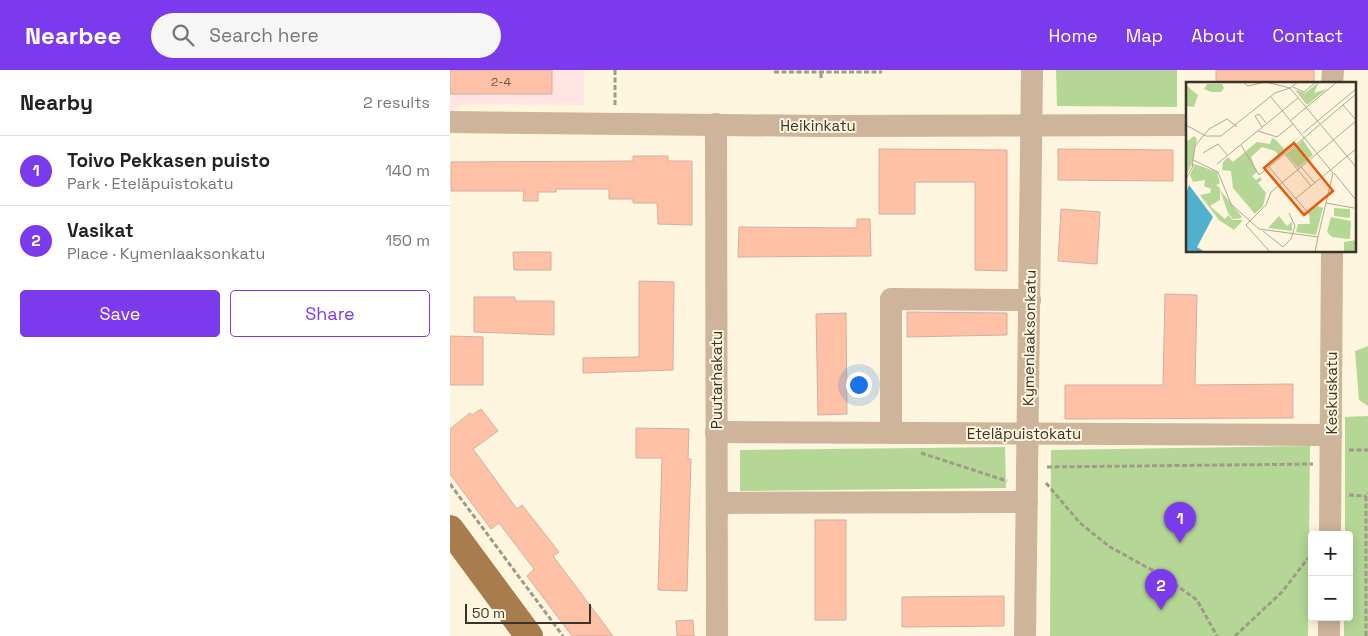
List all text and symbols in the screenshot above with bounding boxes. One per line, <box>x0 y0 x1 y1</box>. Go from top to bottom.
search box <box>151 13 501 58</box>
text: Nearbee <box>25 20 121 51</box>
icon: search <box>169 21 197 49</box>
text: Search here <box>209 23 319 48</box>
text: Home <box>1049 24 1098 47</box>
text: Map <box>1126 24 1163 47</box>
text: About <box>1191 24 1245 47</box>
text: Contact <box>1273 24 1343 47</box>
house number: 2-4 <box>491 74 512 90</box>
inset map <box>1186 82 1356 252</box>
text: Nearby <box>20 89 93 116</box>
text: 2 results <box>363 92 430 113</box>
street label: Heikinkatu <box>780 116 856 135</box>
text: Toivo Pekkasen puisto <box>67 148 270 173</box>
text: 1 <box>32 160 40 181</box>
text: 140 m <box>385 160 430 181</box>
text: Park · Eteläpuistokatu <box>67 173 234 194</box>
text: Vasikat <box>67 218 134 243</box>
text: 2 <box>31 230 41 251</box>
text: 150 m <box>386 230 430 251</box>
text: Place · Kymenlaaksonkatu <box>67 243 265 264</box>
street label: Kymenlaaksonkatu <box>1018 270 1040 406</box>
button: Save <box>20 290 220 337</box>
button: Share <box>230 290 430 337</box>
street label: Puutarhakatu <box>707 331 726 429</box>
street label: Keskuskatu <box>1322 352 1341 434</box>
your location <box>846 372 872 398</box>
street label: Eteläpuistokatu <box>967 424 1081 443</box>
pin: 1 <box>1164 502 1196 543</box>
map controls <box>1308 531 1353 621</box>
button: + <box>1308 531 1353 576</box>
pin: 2 <box>1145 569 1177 610</box>
button: − <box>1308 576 1353 621</box>
scale bar <box>465 601 591 624</box>
text: 50 m <box>472 604 505 622</box>

